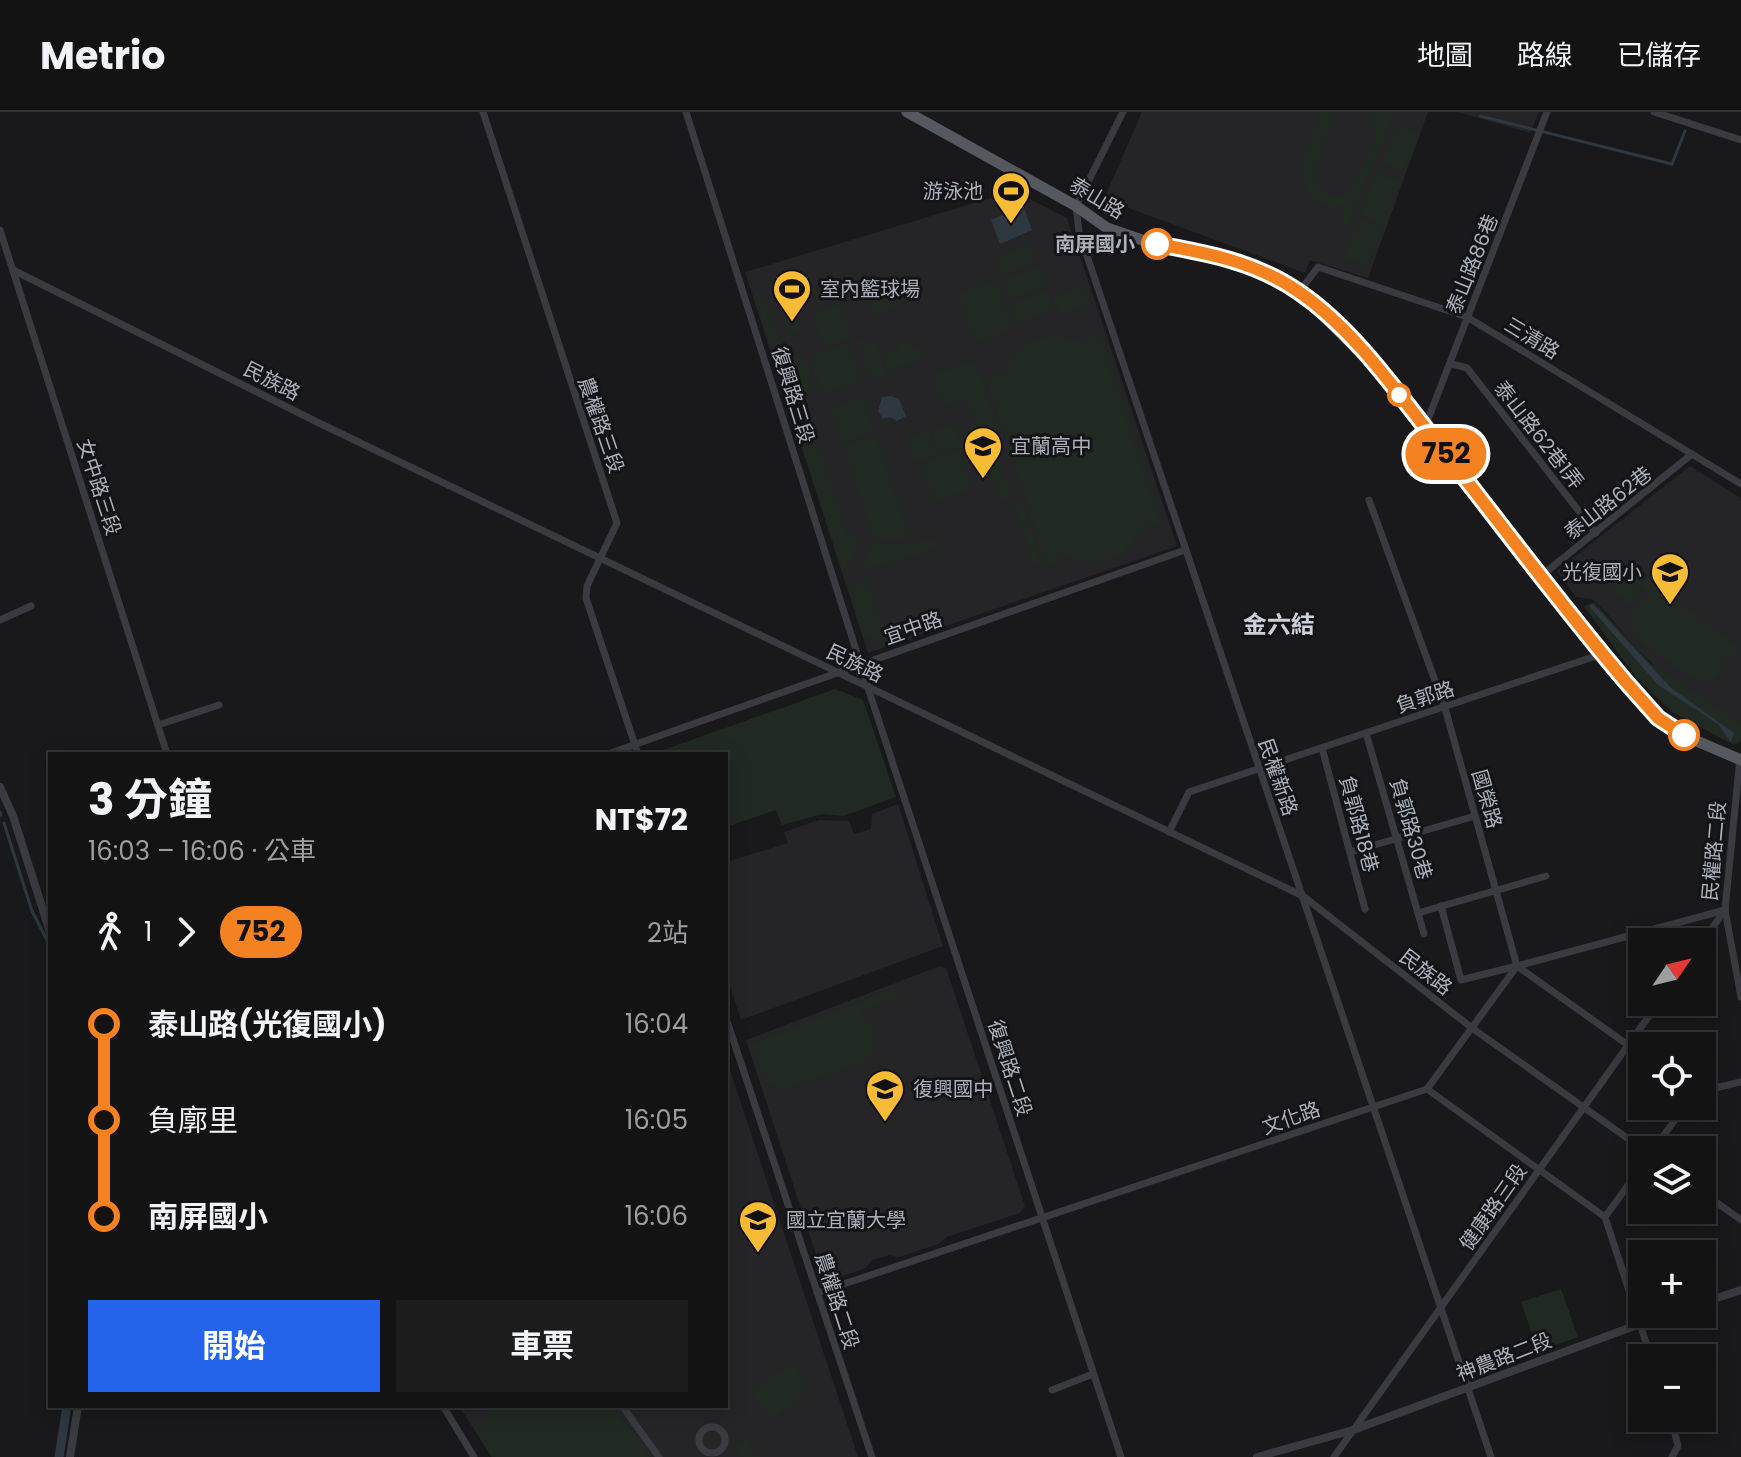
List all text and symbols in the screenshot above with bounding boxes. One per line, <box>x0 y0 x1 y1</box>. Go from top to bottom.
text: Metrio <box>40 29 165 82</box>
text: 地圖 <box>1417 36 1473 75</box>
text: 路線 <box>1517 36 1573 75</box>
text: 已儲存 <box>1617 36 1701 75</box>
sports icon: 游泳池 <box>990 170 1032 225</box>
street label: 泰山路 <box>1064 171 1130 225</box>
place label: 游泳池 <box>923 177 983 205</box>
street label: 泰山路86巷 <box>1439 210 1505 318</box>
marker: 南屏國小 <box>1142 229 1172 259</box>
place label: 南屏國小 <box>1055 230 1135 258</box>
sports icon: 室內籃球場 <box>771 268 813 323</box>
place label: 室內籃球場 <box>820 275 920 303</box>
street label: 三清路 <box>1499 311 1565 365</box>
street label: 復興路三段 <box>765 343 821 447</box>
street label: 民族路 <box>239 355 305 407</box>
street label: 農權路三段 <box>571 373 631 477</box>
street label: 泰山路62巷1弄 <box>1488 375 1590 495</box>
unlabelled marker <box>1388 384 1410 406</box>
school or university icon: 宜蘭高中 <box>962 425 1004 480</box>
line badge: 752 <box>1400 428 1492 480</box>
place label: 宜蘭高中 <box>1011 432 1091 460</box>
text: 752 <box>1421 434 1471 473</box>
street label: 女中路三段 <box>70 435 128 539</box>
street label: 泰山路62巷 <box>1558 460 1658 546</box>
school or university icon: 光復國小 <box>1649 551 1691 606</box>
place label: 光復國小 <box>1562 558 1642 586</box>
street label: 宜中路 <box>880 605 946 651</box>
district label: 金六結 <box>1243 608 1315 641</box>
street label: 民族路 <box>822 637 888 689</box>
street label: 負郭路 <box>1392 674 1458 720</box>
unlabelled marker <box>1669 720 1699 750</box>
street label: 民權新路 <box>1252 735 1304 819</box>
street label: 國榮路 <box>1465 766 1509 832</box>
text: 3 分鐘 <box>88 769 212 830</box>
street label: 負郭路18巷 <box>1333 773 1385 875</box>
street label: 負郭路30巷 <box>1383 775 1439 883</box>
text: NT$72 <box>595 798 688 841</box>
street label: 民權路二段 <box>1696 800 1732 902</box>
text: 16:03 – 16:06 · 公車 <box>88 833 316 869</box>
icon: walk <box>88 910 132 954</box>
icon: forward <box>164 910 208 954</box>
text: 752 <box>236 912 286 951</box>
text: 1 <box>144 914 152 950</box>
text: 2站 <box>647 915 688 951</box>
north arrow <box>1628 928 1716 1016</box>
map controls <box>1628 928 1716 1432</box>
street label: 民族路 <box>1394 942 1458 1002</box>
text: 泰山路(光復國小) <box>148 1003 387 1046</box>
text: 16:04 <box>625 1006 688 1042</box>
street label: 復興路二段 <box>981 1016 1039 1120</box>
button: locate <box>1628 1032 1716 1120</box>
school or university icon: 復興國中 <box>864 1068 906 1123</box>
place label: 復興國中 <box>913 1075 993 1103</box>
street label: 文化路 <box>1258 1095 1324 1141</box>
text: 負廓里 <box>148 1099 238 1142</box>
text: 16:05 <box>625 1102 688 1138</box>
button: layers <box>1628 1136 1716 1224</box>
street label: 健康路三段 <box>1453 1158 1533 1256</box>
text: 南屏國小 <box>148 1195 268 1238</box>
text: 16:06 <box>625 1198 688 1234</box>
school or university icon: 國立宜蘭大學 <box>737 1199 779 1254</box>
place label: 國立宜蘭大學 <box>786 1206 906 1234</box>
button: + <box>1628 1240 1716 1328</box>
street label: 農權路二段 <box>808 1249 866 1353</box>
button: 開始 <box>88 1300 380 1392</box>
button: 車票 <box>396 1300 688 1392</box>
street label: 神農路二段 <box>1452 1326 1556 1388</box>
button: − <box>1628 1344 1716 1432</box>

